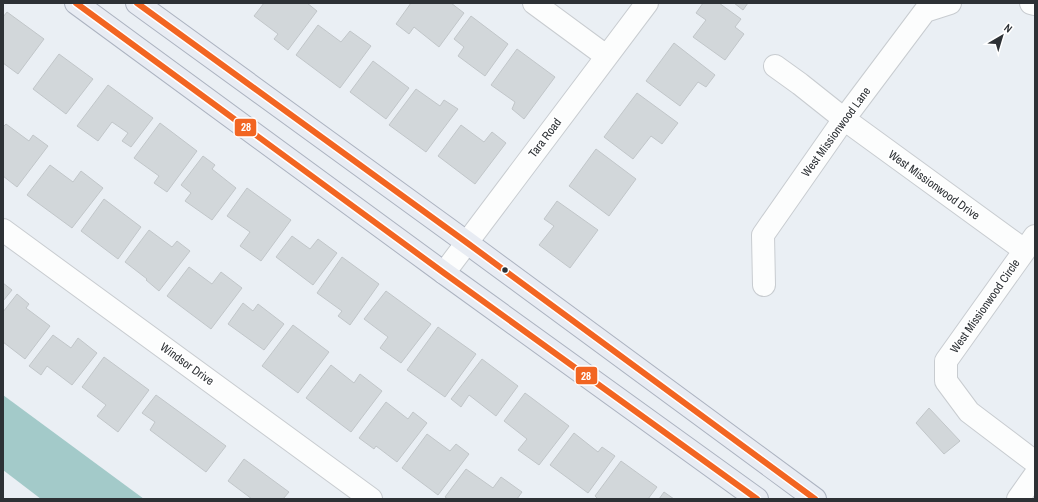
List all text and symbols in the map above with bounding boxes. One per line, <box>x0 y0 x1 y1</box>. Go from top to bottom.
north arrow <box>982 16 1022 56</box>
text: N <box>1001 21 1015 36</box>
street label: West Missionwood Lane <box>798 84 874 180</box>
street label: Tara Road <box>525 115 565 161</box>
line badge: 28 <box>234 118 257 137</box>
text: 28 <box>241 120 251 134</box>
street label: West Missionwood Drive <box>885 146 983 224</box>
street label: West Missionwood Circle <box>947 256 1023 356</box>
unlabelled marker <box>500 265 510 275</box>
street label: Windsor Drive <box>157 339 217 389</box>
line badge: 28 <box>575 366 598 385</box>
text: 28 <box>581 369 591 383</box>

